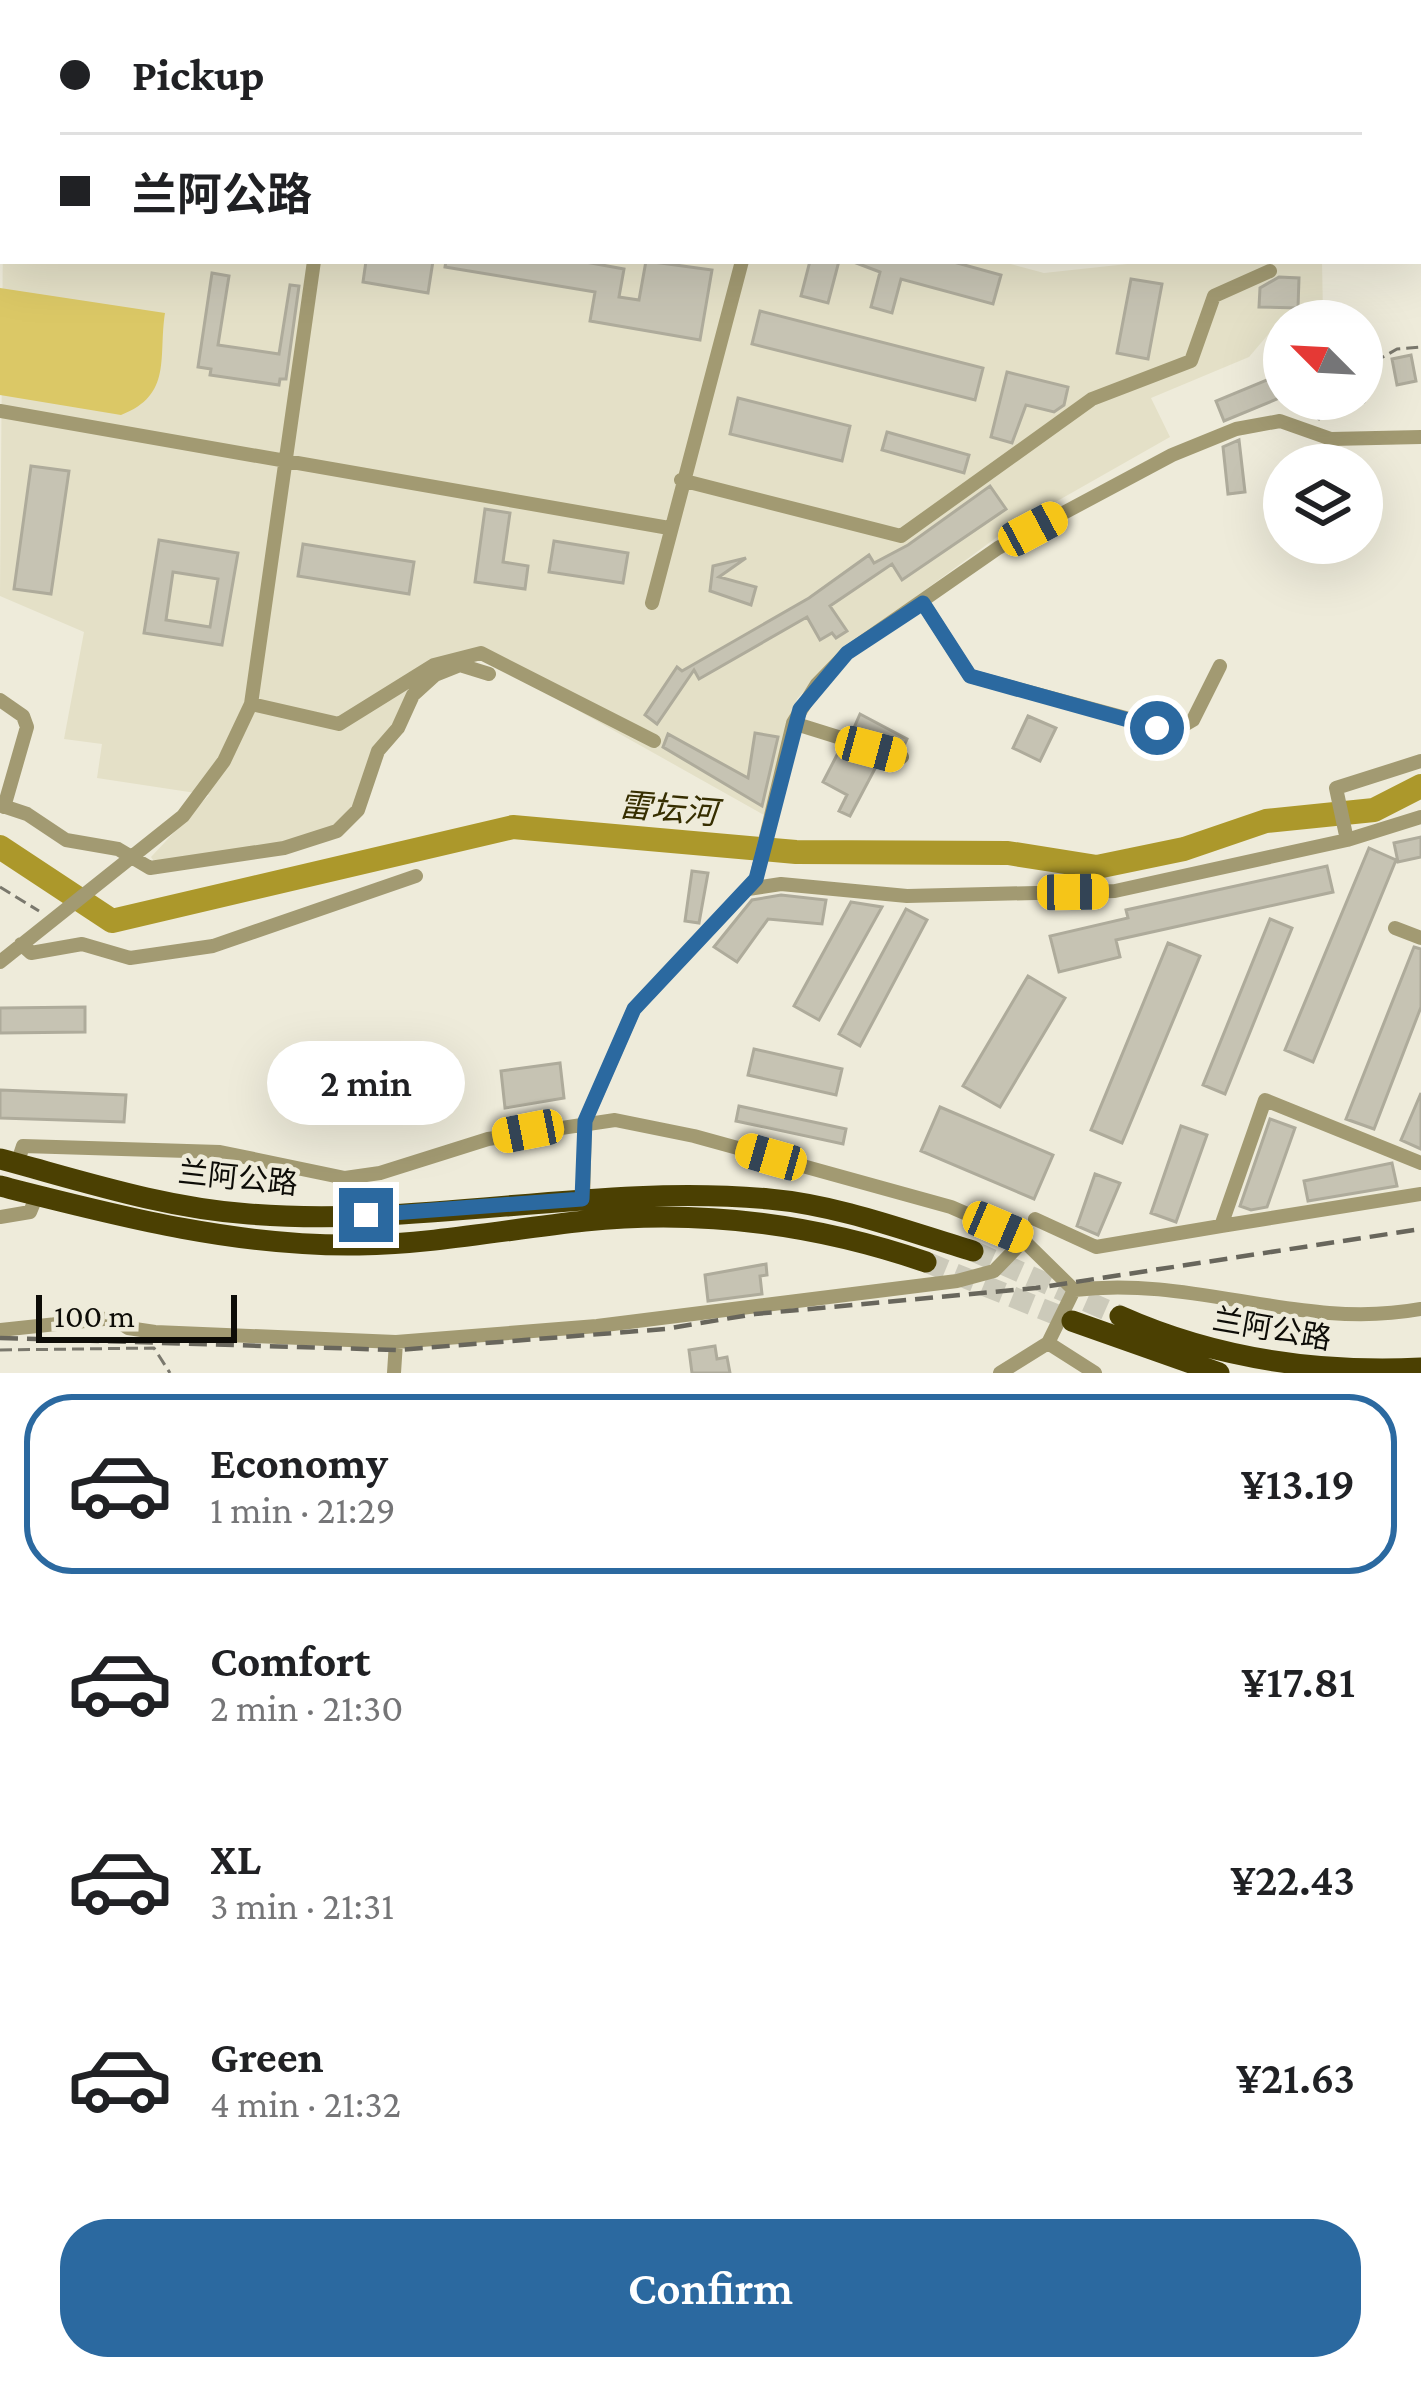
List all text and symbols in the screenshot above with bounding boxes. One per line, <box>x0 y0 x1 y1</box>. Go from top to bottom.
text: Pickup <box>132 50 265 100</box>
text: 兰阿公路 <box>132 170 312 220</box>
north arrow <box>1263 300 1383 420</box>
map controls <box>1263 300 1383 564</box>
button: layers <box>1263 444 1383 564</box>
car <box>993 496 1073 562</box>
route start <box>1130 701 1184 755</box>
car <box>832 722 910 776</box>
water label: 雷坛河 <box>617 786 725 832</box>
car <box>1037 873 1109 911</box>
callout: 2 min <box>267 1041 465 1125</box>
text: 2 min <box>320 1061 412 1104</box>
car <box>489 1106 567 1156</box>
car <box>731 1130 811 1184</box>
street label: 兰阿公路 <box>177 1155 299 1200</box>
route end <box>339 1188 393 1242</box>
car <box>958 1196 1038 1258</box>
scale bar <box>36 1289 237 1342</box>
text: 100 m <box>54 1297 135 1334</box>
street label: 兰阿公路 <box>1210 1302 1334 1355</box>
icon: car <box>66 1430 174 1538</box>
text: Economy <box>210 1438 388 1488</box>
text: ¥13.19 <box>1241 1459 1355 1509</box>
text: 1 min · 21:29 <box>210 1488 396 1531</box>
icon: car <box>66 1628 174 1736</box>
text: Comfort <box>210 1636 371 1686</box>
text: ¥17.81 <box>1242 1657 1355 1707</box>
text: 2 min · 21:30 <box>210 1686 403 1729</box>
icon: car <box>66 1826 174 1934</box>
text: XL <box>210 1834 261 1884</box>
text: ¥22.43 <box>1231 1855 1355 1905</box>
text: 3 min · 21:31 <box>210 1884 394 1927</box>
icon: car <box>66 2024 174 2132</box>
text: Green <box>210 2032 324 2082</box>
text: ¥21.63 <box>1236 2053 1355 2103</box>
text: 4 min · 21:32 <box>210 2082 401 2125</box>
button: Confirm <box>60 2219 1361 2357</box>

